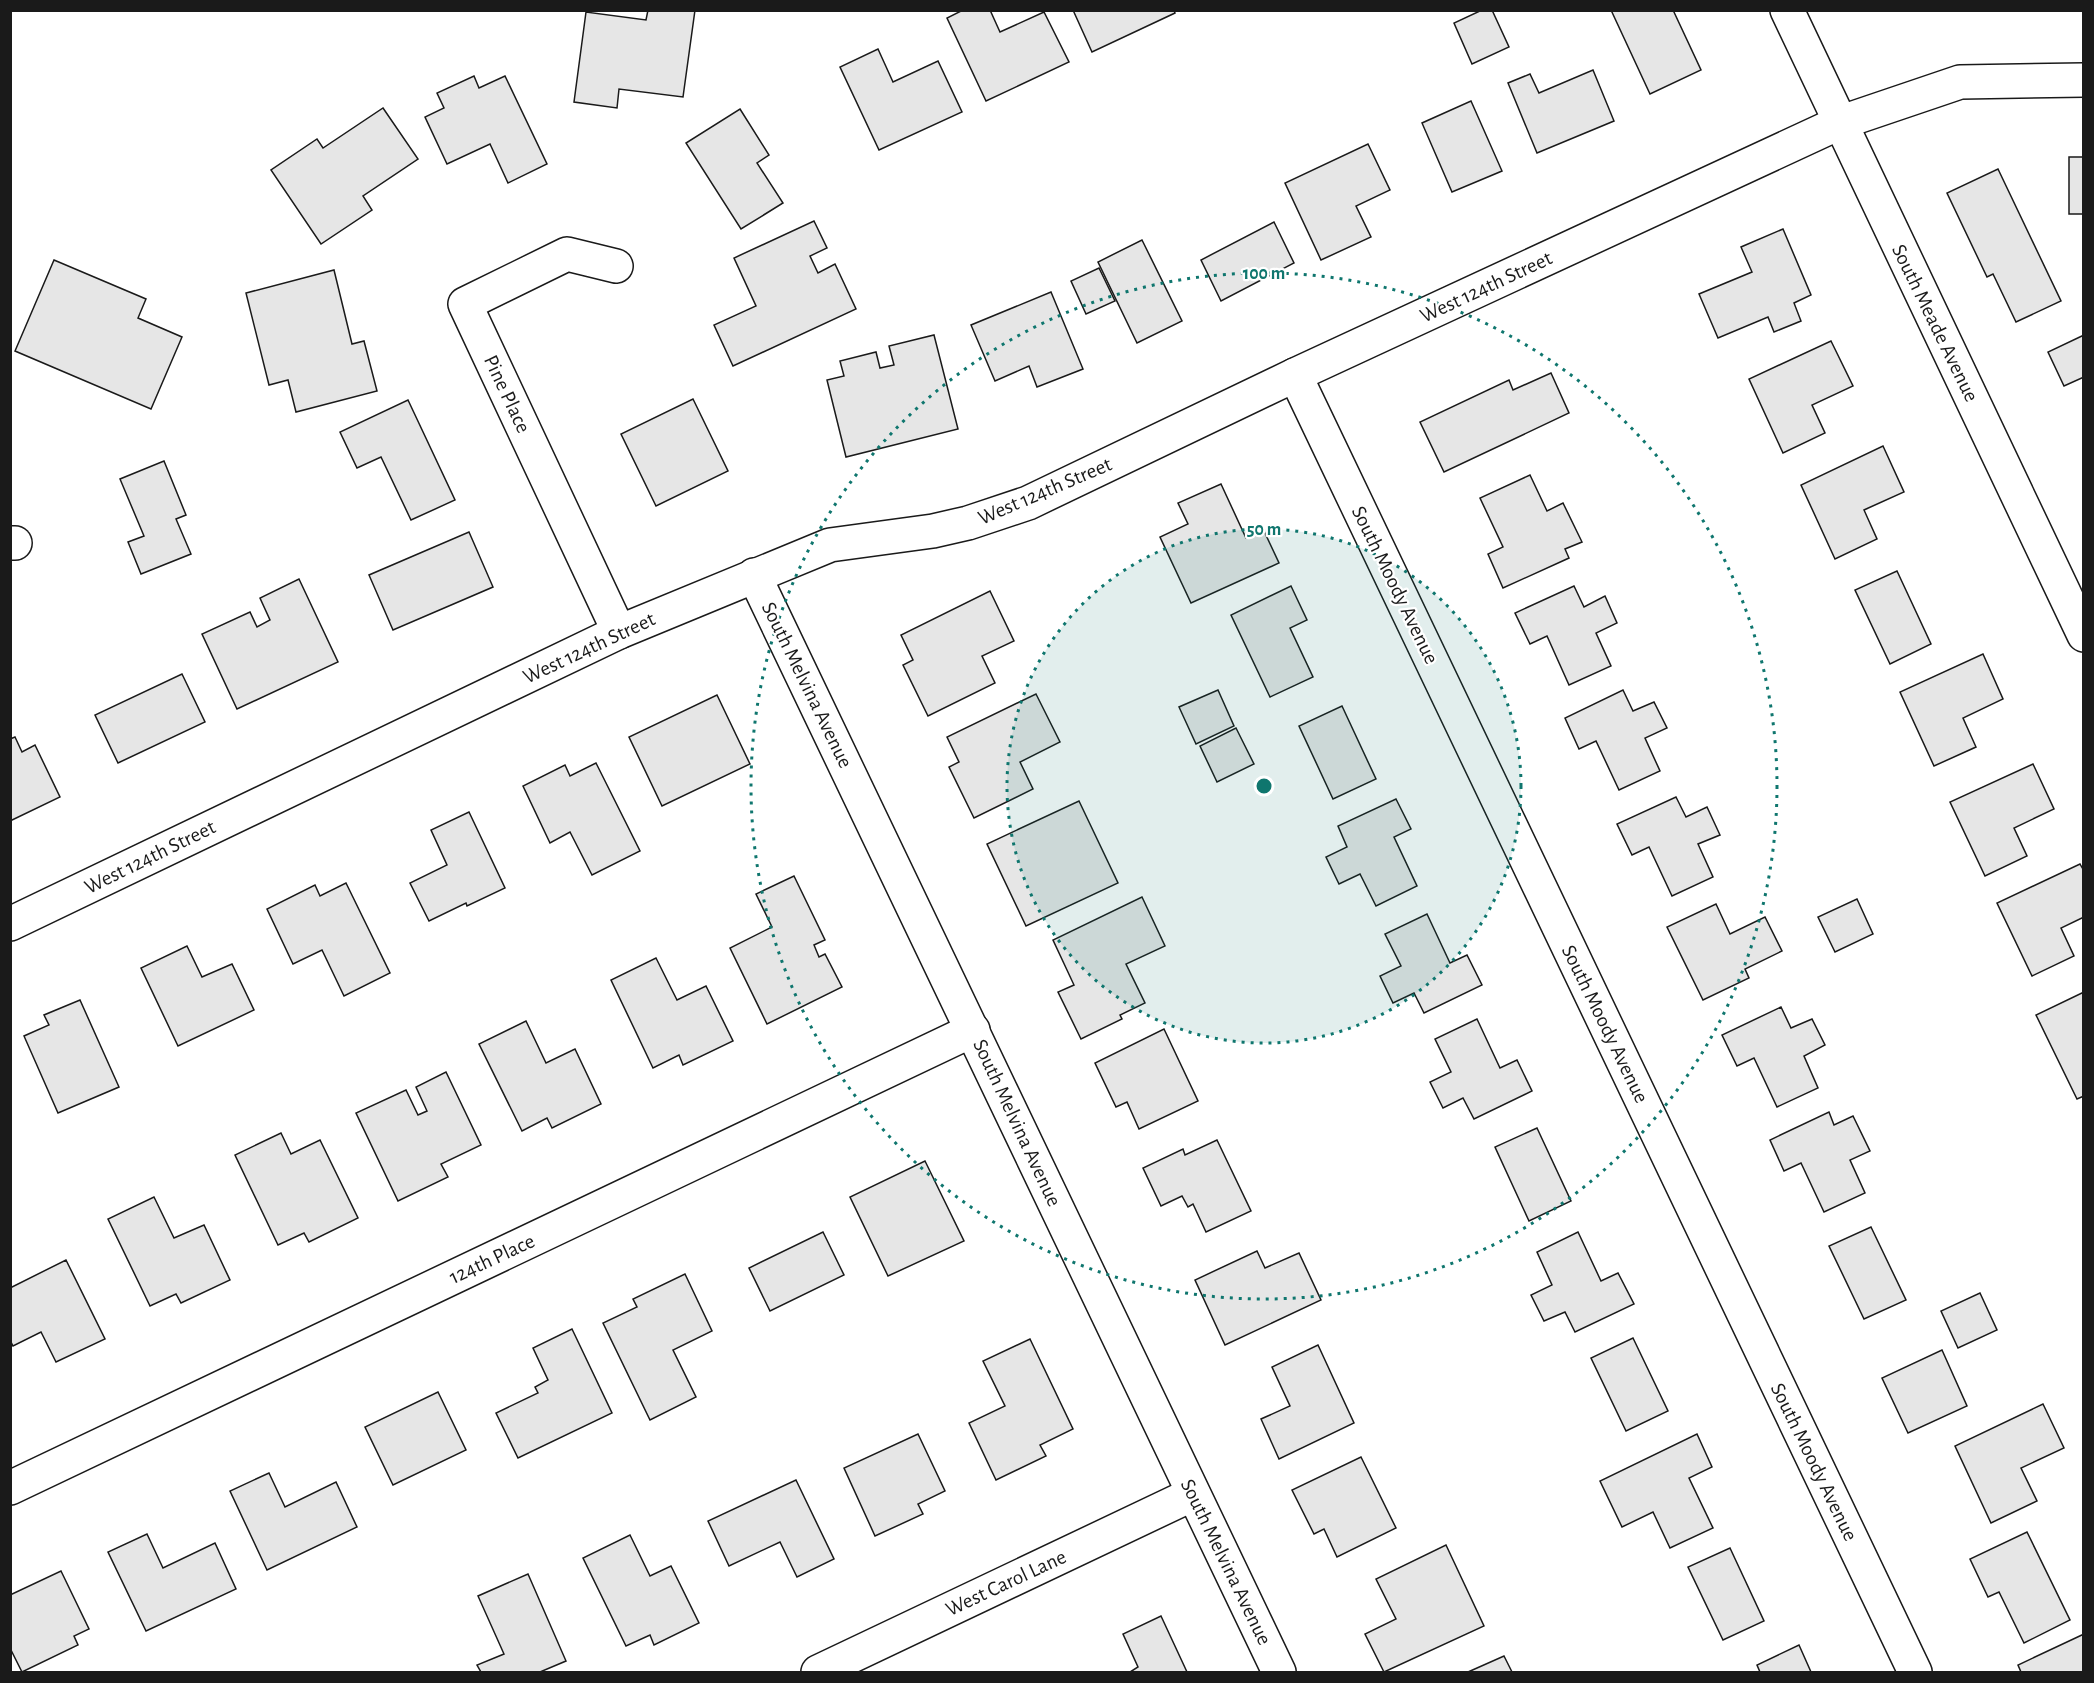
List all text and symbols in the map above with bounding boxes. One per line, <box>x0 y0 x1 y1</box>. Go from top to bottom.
street label: South Meade Avenue <box>1888 241 1982 405</box>
street label: West 124th Street <box>1417 247 1555 327</box>
text: 100 m <box>1243 265 1285 283</box>
street label: Pine Place <box>480 352 534 436</box>
street label: West 124th Street <box>975 453 1115 529</box>
street label: South Moody Avenue <box>1348 503 1442 667</box>
text: 50 m <box>1247 521 1281 539</box>
street label: South Melvina Avenue <box>758 599 856 771</box>
street label: West 124th Street <box>520 608 658 688</box>
centre of rings <box>1254 776 1274 796</box>
street label: West 124th Street <box>81 816 219 898</box>
street label: South Moody Avenue <box>1558 942 1652 1106</box>
street label: South Melvina Avenue <box>969 1036 1065 1210</box>
street label: 124th Place <box>446 1230 538 1288</box>
street label: South Moody Avenue <box>1767 1380 1861 1544</box>
street label: South Melvina Avenue <box>1177 1476 1275 1648</box>
street label: West Carol Lane <box>943 1546 1069 1620</box>

